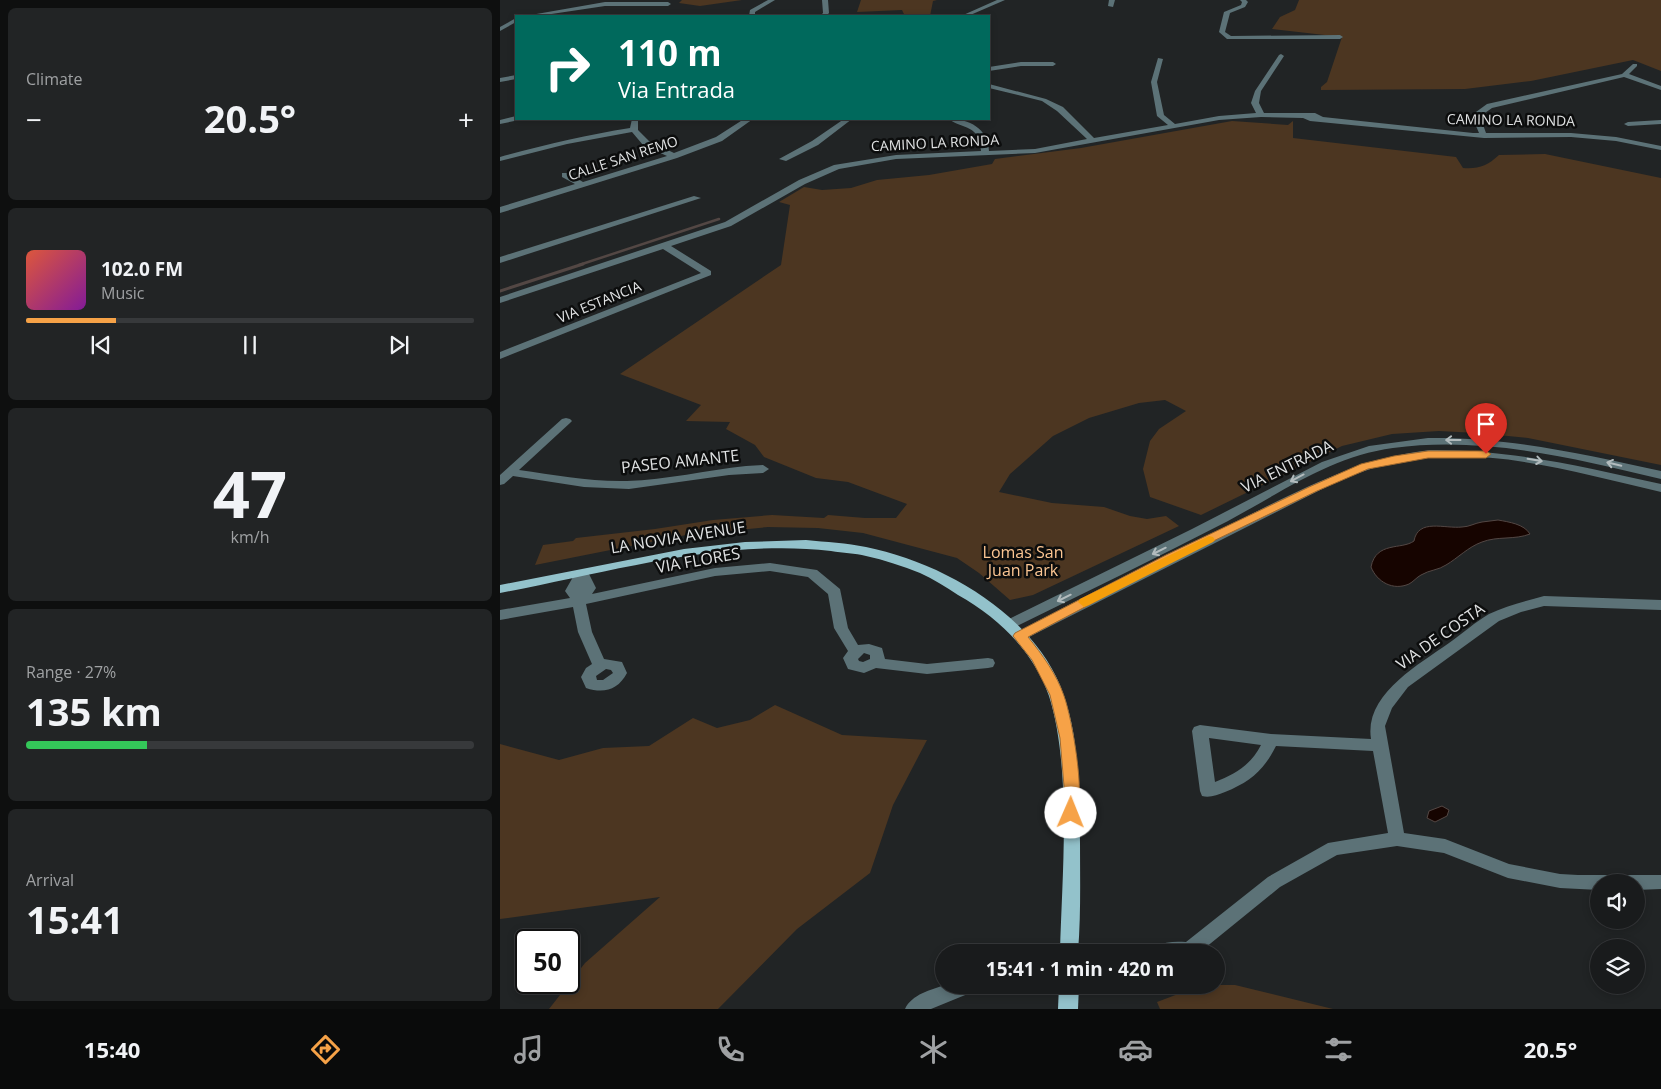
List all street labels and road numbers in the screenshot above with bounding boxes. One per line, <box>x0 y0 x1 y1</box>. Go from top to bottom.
street label: CAMINO LA RONDA <box>1447 109 1575 130</box>
street label: CAMINO LA RONDA <box>871 130 1000 155</box>
street label: CALLE SAN REMO <box>566 131 680 184</box>
street label: VIA ESTANCIA <box>554 276 644 327</box>
street label: VIA ENTRADA <box>1237 434 1337 498</box>
street label: PASEO AMANTE <box>620 444 740 478</box>
street label: LA NOVIA AVENUE <box>609 515 747 559</box>
street label: VIA FLORES <box>654 542 742 578</box>
street label: VIA DE COSTA <box>1391 597 1489 675</box>

